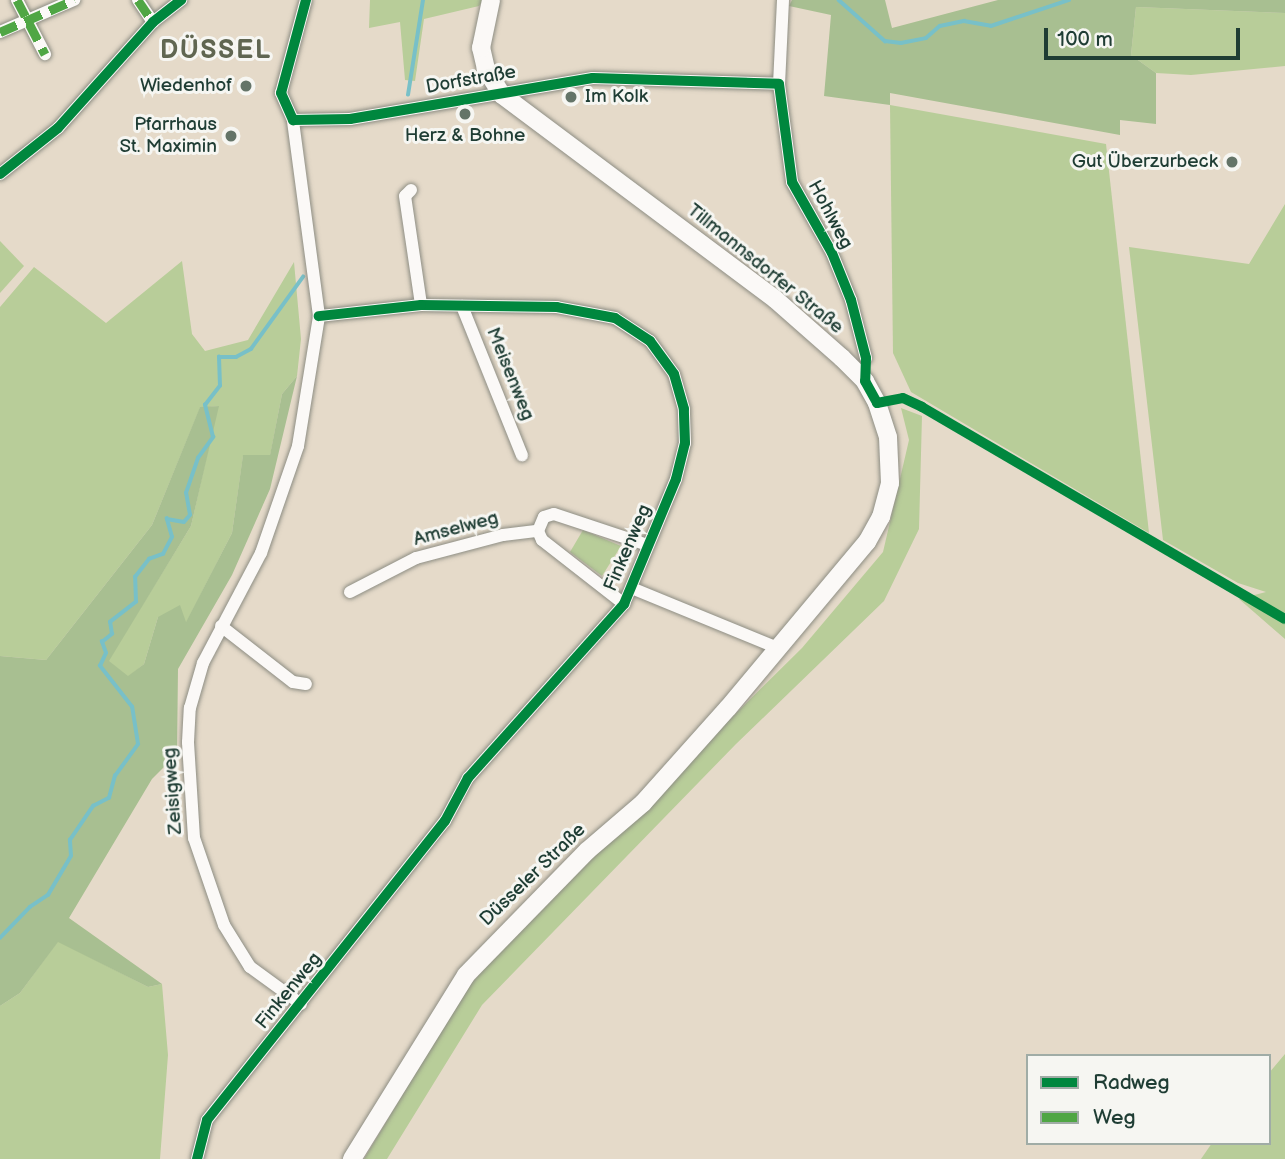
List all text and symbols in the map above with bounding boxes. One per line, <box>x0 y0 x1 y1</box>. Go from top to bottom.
scale bar <box>1047 14 1243 58</box>
text: 100 m <box>1057 27 1113 52</box>
district label: DÜSSEL <box>161 35 271 67</box>
street label: Dorfstraße <box>424 61 518 99</box>
place label: Wiedenhof <box>140 75 232 97</box>
marker: Wiedenhof <box>238 78 254 94</box>
place label: Im Kolk <box>585 86 648 108</box>
marker: Im Kolk <box>563 89 579 105</box>
marker: Herz & Bohne <box>457 106 473 122</box>
place label: Pfarrhaus St. Maximin <box>119 114 217 158</box>
place label: Herz & Bohne <box>405 125 525 147</box>
marker: Pfarrhaus St. Maximin <box>223 128 239 144</box>
place label: Gut Überzurbeck <box>1072 151 1218 173</box>
marker: Gut Überzurbeck <box>1224 154 1240 170</box>
street label: Hohlweg <box>803 177 857 253</box>
street label: Tillmannsdorfer Straße <box>682 199 848 339</box>
street label: Meisenweg <box>481 324 539 424</box>
street label: Finkenweg <box>600 501 656 595</box>
street label: Amselweg <box>411 507 501 551</box>
street label: Zeisigweg <box>159 747 187 835</box>
street label: Düsseler Straße <box>475 819 591 931</box>
street label: Finkenweg <box>251 948 327 1034</box>
legend <box>1026 1054 1271 1145</box>
text: Radweg <box>1093 1070 1170 1095</box>
text: Weg <box>1093 1105 1136 1130</box>

